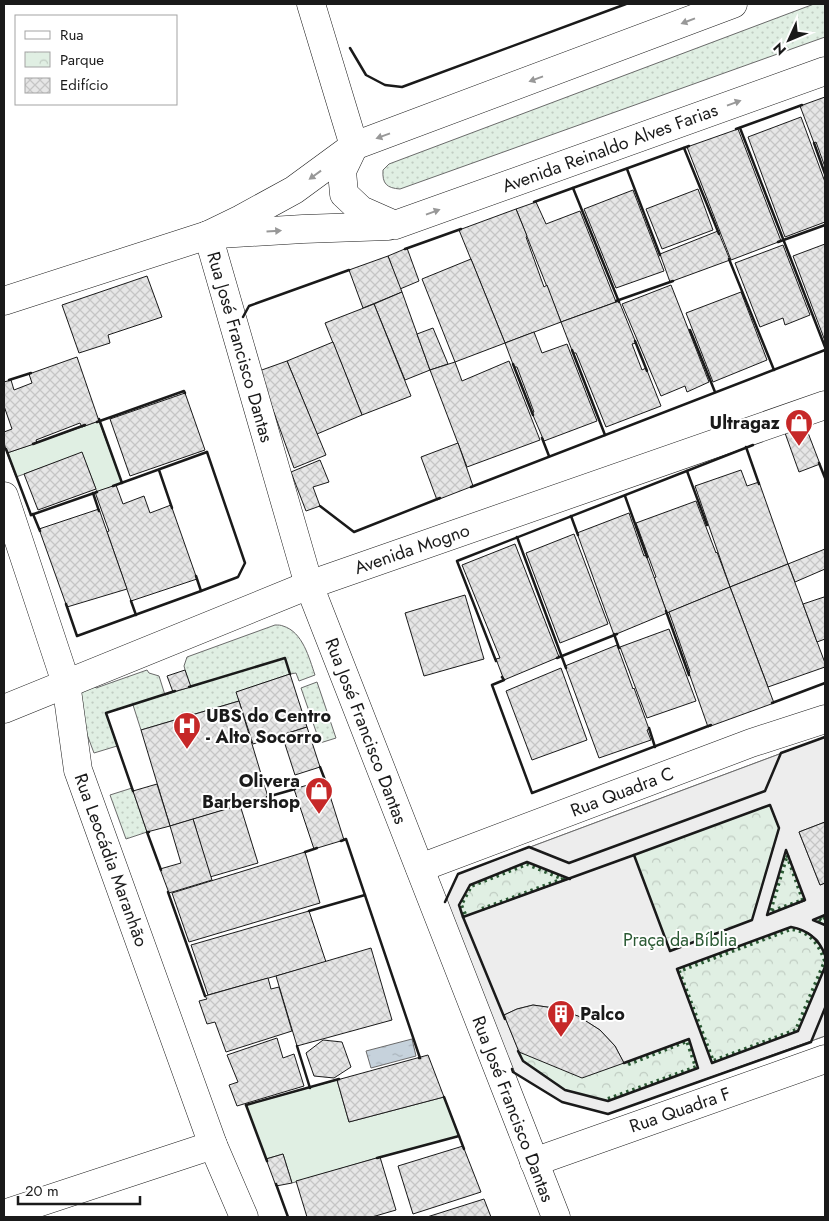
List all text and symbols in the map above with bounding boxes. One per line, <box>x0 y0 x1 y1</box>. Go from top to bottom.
legend <box>15 15 178 105</box>
north arrow <box>764 15 814 65</box>
one-way arrow <box>680 18 695 25</box>
text: Rua <box>60 24 84 46</box>
text: N <box>769 38 791 60</box>
text: Parque <box>60 49 104 71</box>
text: Edifício <box>60 74 108 96</box>
one-way arrow <box>528 75 543 83</box>
street label: Avenida Reinaldo Alves Farias <box>499 97 721 199</box>
one-way arrow <box>727 99 742 107</box>
one-way arrow <box>376 133 391 140</box>
one-way arrow <box>308 170 322 180</box>
one-way arrow <box>426 208 441 216</box>
one-way arrow <box>266 226 282 234</box>
street label: Rua José Francisco Dantas <box>200 248 280 446</box>
shop icon: Ultragaz <box>784 408 814 447</box>
place label: Ultragaz <box>710 410 781 436</box>
street label: Avenida Mogno <box>351 517 473 581</box>
street label: Rua José Francisco Dantas <box>318 634 414 828</box>
place label: UBS do Centro - Alto Socorro <box>206 703 331 750</box>
hospital icon: UBS do Centro - Alto Socorro <box>172 711 202 750</box>
street label: Rua Quadra C <box>567 760 677 824</box>
place label: Olivera Barbershop <box>202 768 300 815</box>
street label: Rua Leocádia Maranhão <box>68 770 155 950</box>
shop icon: Olivera Barbershop <box>304 776 334 815</box>
park label: Praça da Bíblia <box>623 927 737 953</box>
building icon: Palco <box>546 999 576 1038</box>
place label: Palco <box>580 1001 625 1027</box>
street label: Rua José Francisco Dantas <box>465 1012 561 1206</box>
street label: Rua Quadra F <box>626 1081 734 1139</box>
scale bar <box>18 1174 140 1206</box>
text: 20 m <box>25 1180 59 1202</box>

